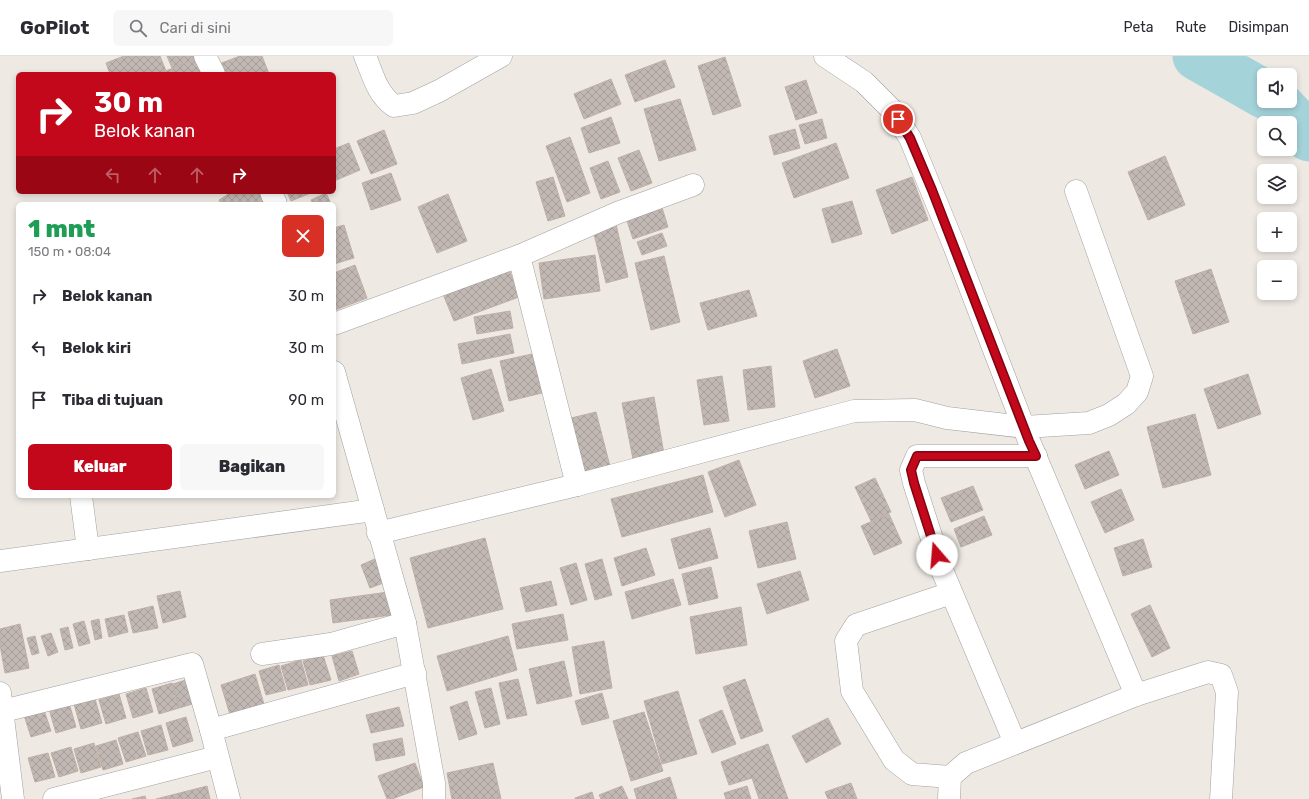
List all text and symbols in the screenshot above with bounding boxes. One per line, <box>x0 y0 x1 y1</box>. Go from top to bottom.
search box <box>113 10 393 46</box>
text: GoPilot <box>20 16 89 39</box>
icon: search <box>127 17 149 39</box>
text: Cari di sini <box>159 19 231 37</box>
text: Peta <box>1124 19 1154 36</box>
text: Rute <box>1176 19 1206 36</box>
text: Disimpan <box>1228 19 1289 36</box>
map controls <box>1257 68 1297 300</box>
button: sound <box>1257 68 1297 108</box>
text: 30 m <box>94 86 163 119</box>
icon: right <box>28 88 80 140</box>
pin <box>881 102 915 136</box>
icon: arrive <box>887 108 909 130</box>
button: search <box>1257 116 1297 156</box>
text: Belok kanan <box>94 120 195 142</box>
icon: left <box>102 164 124 186</box>
icon: ahead <box>144 164 166 186</box>
icon: ahead <box>186 164 208 186</box>
icon: right <box>228 164 250 186</box>
button: layers <box>1257 164 1297 204</box>
button: + <box>1257 212 1297 252</box>
text: 1 mnt <box>28 215 95 243</box>
button: close <box>282 215 324 257</box>
text: 150 m · 08:04 <box>28 244 111 259</box>
button: − <box>1257 260 1297 300</box>
icon: right <box>28 285 50 307</box>
text: Belok kanan <box>62 287 152 305</box>
text: 30 m <box>288 287 324 305</box>
icon: left <box>28 337 50 359</box>
text: Belok kiri <box>62 339 131 357</box>
text: 30 m <box>288 339 324 357</box>
icon: arrive <box>28 389 50 411</box>
text: Tiba di tujuan <box>62 391 163 409</box>
text: 90 m <box>289 391 324 409</box>
button: Keluar <box>28 444 172 490</box>
button: Bagikan <box>180 444 324 490</box>
position arrow <box>916 534 958 576</box>

